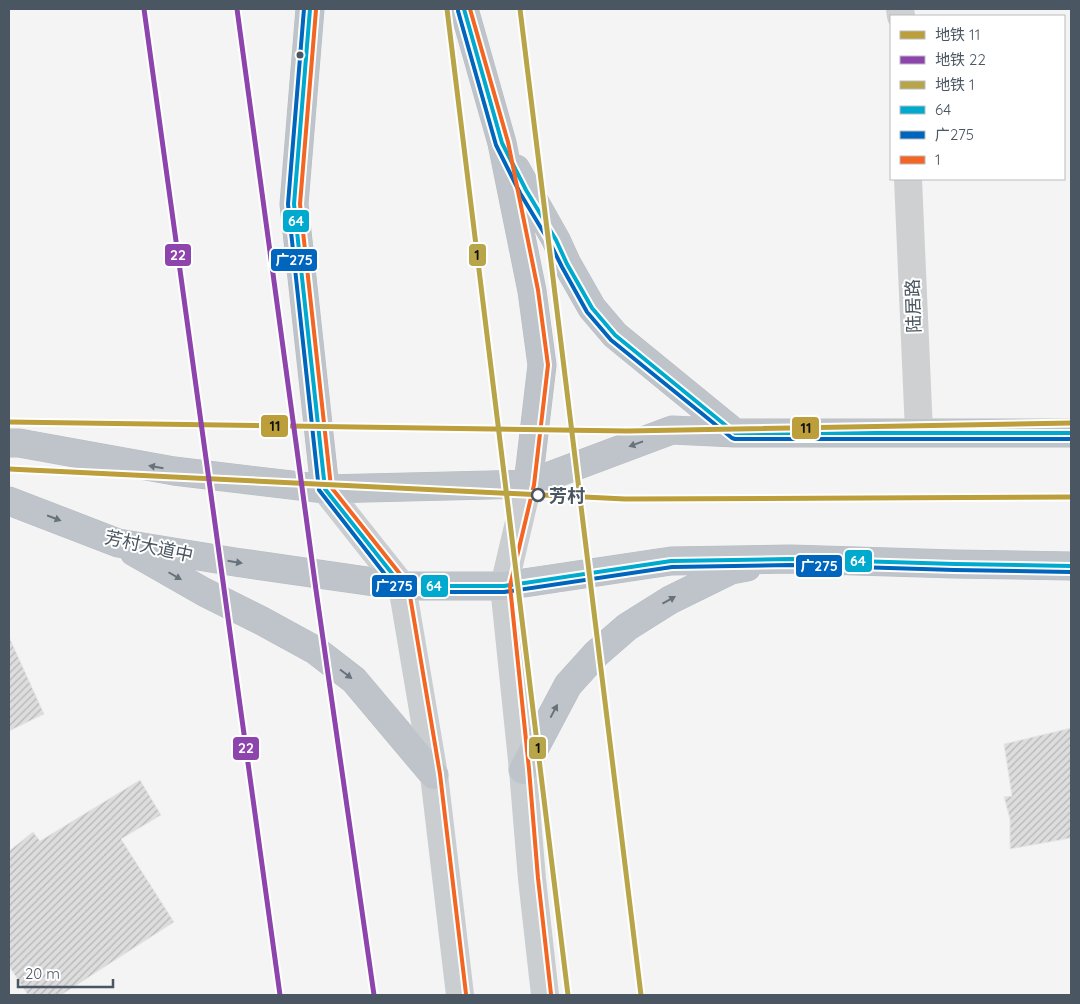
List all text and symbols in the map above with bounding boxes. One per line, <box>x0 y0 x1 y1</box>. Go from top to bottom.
legend <box>890 15 1065 180</box>
text: 地铁 11 <box>935 25 980 44</box>
unlabelled marker <box>295 50 305 60</box>
text: 地铁 22 <box>935 50 986 69</box>
text: 地铁 1 <box>935 75 975 94</box>
text: 64 <box>935 100 951 119</box>
text: 广275 <box>935 125 974 144</box>
text: 1 <box>935 150 941 169</box>
line badge: 64 <box>282 209 310 233</box>
text: 64 <box>288 212 304 230</box>
line badge: 22 <box>164 243 192 267</box>
line badge: 1 <box>468 243 487 267</box>
text: 22 <box>170 246 186 264</box>
text: 1 <box>474 246 480 264</box>
line badge: 广275 <box>270 248 318 272</box>
text: 广275 <box>275 251 313 269</box>
street label: 陆居路 <box>901 279 925 333</box>
line badge: 11 <box>260 414 289 438</box>
line badge: 11 <box>791 416 820 440</box>
text: 11 <box>270 417 280 435</box>
text: 11 <box>801 419 811 437</box>
one-way arrow <box>628 440 643 448</box>
one-way arrow <box>147 463 163 471</box>
place label: 芳村 <box>549 484 585 507</box>
marker: 芳村 <box>531 488 545 502</box>
one-way arrow <box>47 515 61 523</box>
street label: 芳村大道中 <box>103 525 195 567</box>
line badge: 64 <box>844 549 873 573</box>
text: 64 <box>850 552 866 570</box>
line badge: 广275 <box>795 554 843 578</box>
text: 广275 <box>800 557 838 575</box>
one-way arrow <box>227 558 243 566</box>
one-way arrow <box>168 571 182 580</box>
line badge: 广275 <box>371 574 418 598</box>
line badge: 64 <box>420 574 449 598</box>
text: 广275 <box>375 577 413 595</box>
text: 64 <box>426 577 442 595</box>
one-way arrow <box>663 596 676 605</box>
one-way arrow <box>339 669 353 679</box>
one-way arrow <box>550 704 558 718</box>
line badge: 22 <box>232 736 260 761</box>
line badge: 1 <box>528 736 547 760</box>
text: 22 <box>238 739 254 757</box>
text: 1 <box>535 739 541 757</box>
scale bar <box>18 956 112 988</box>
text: 20 m <box>25 964 60 983</box>

